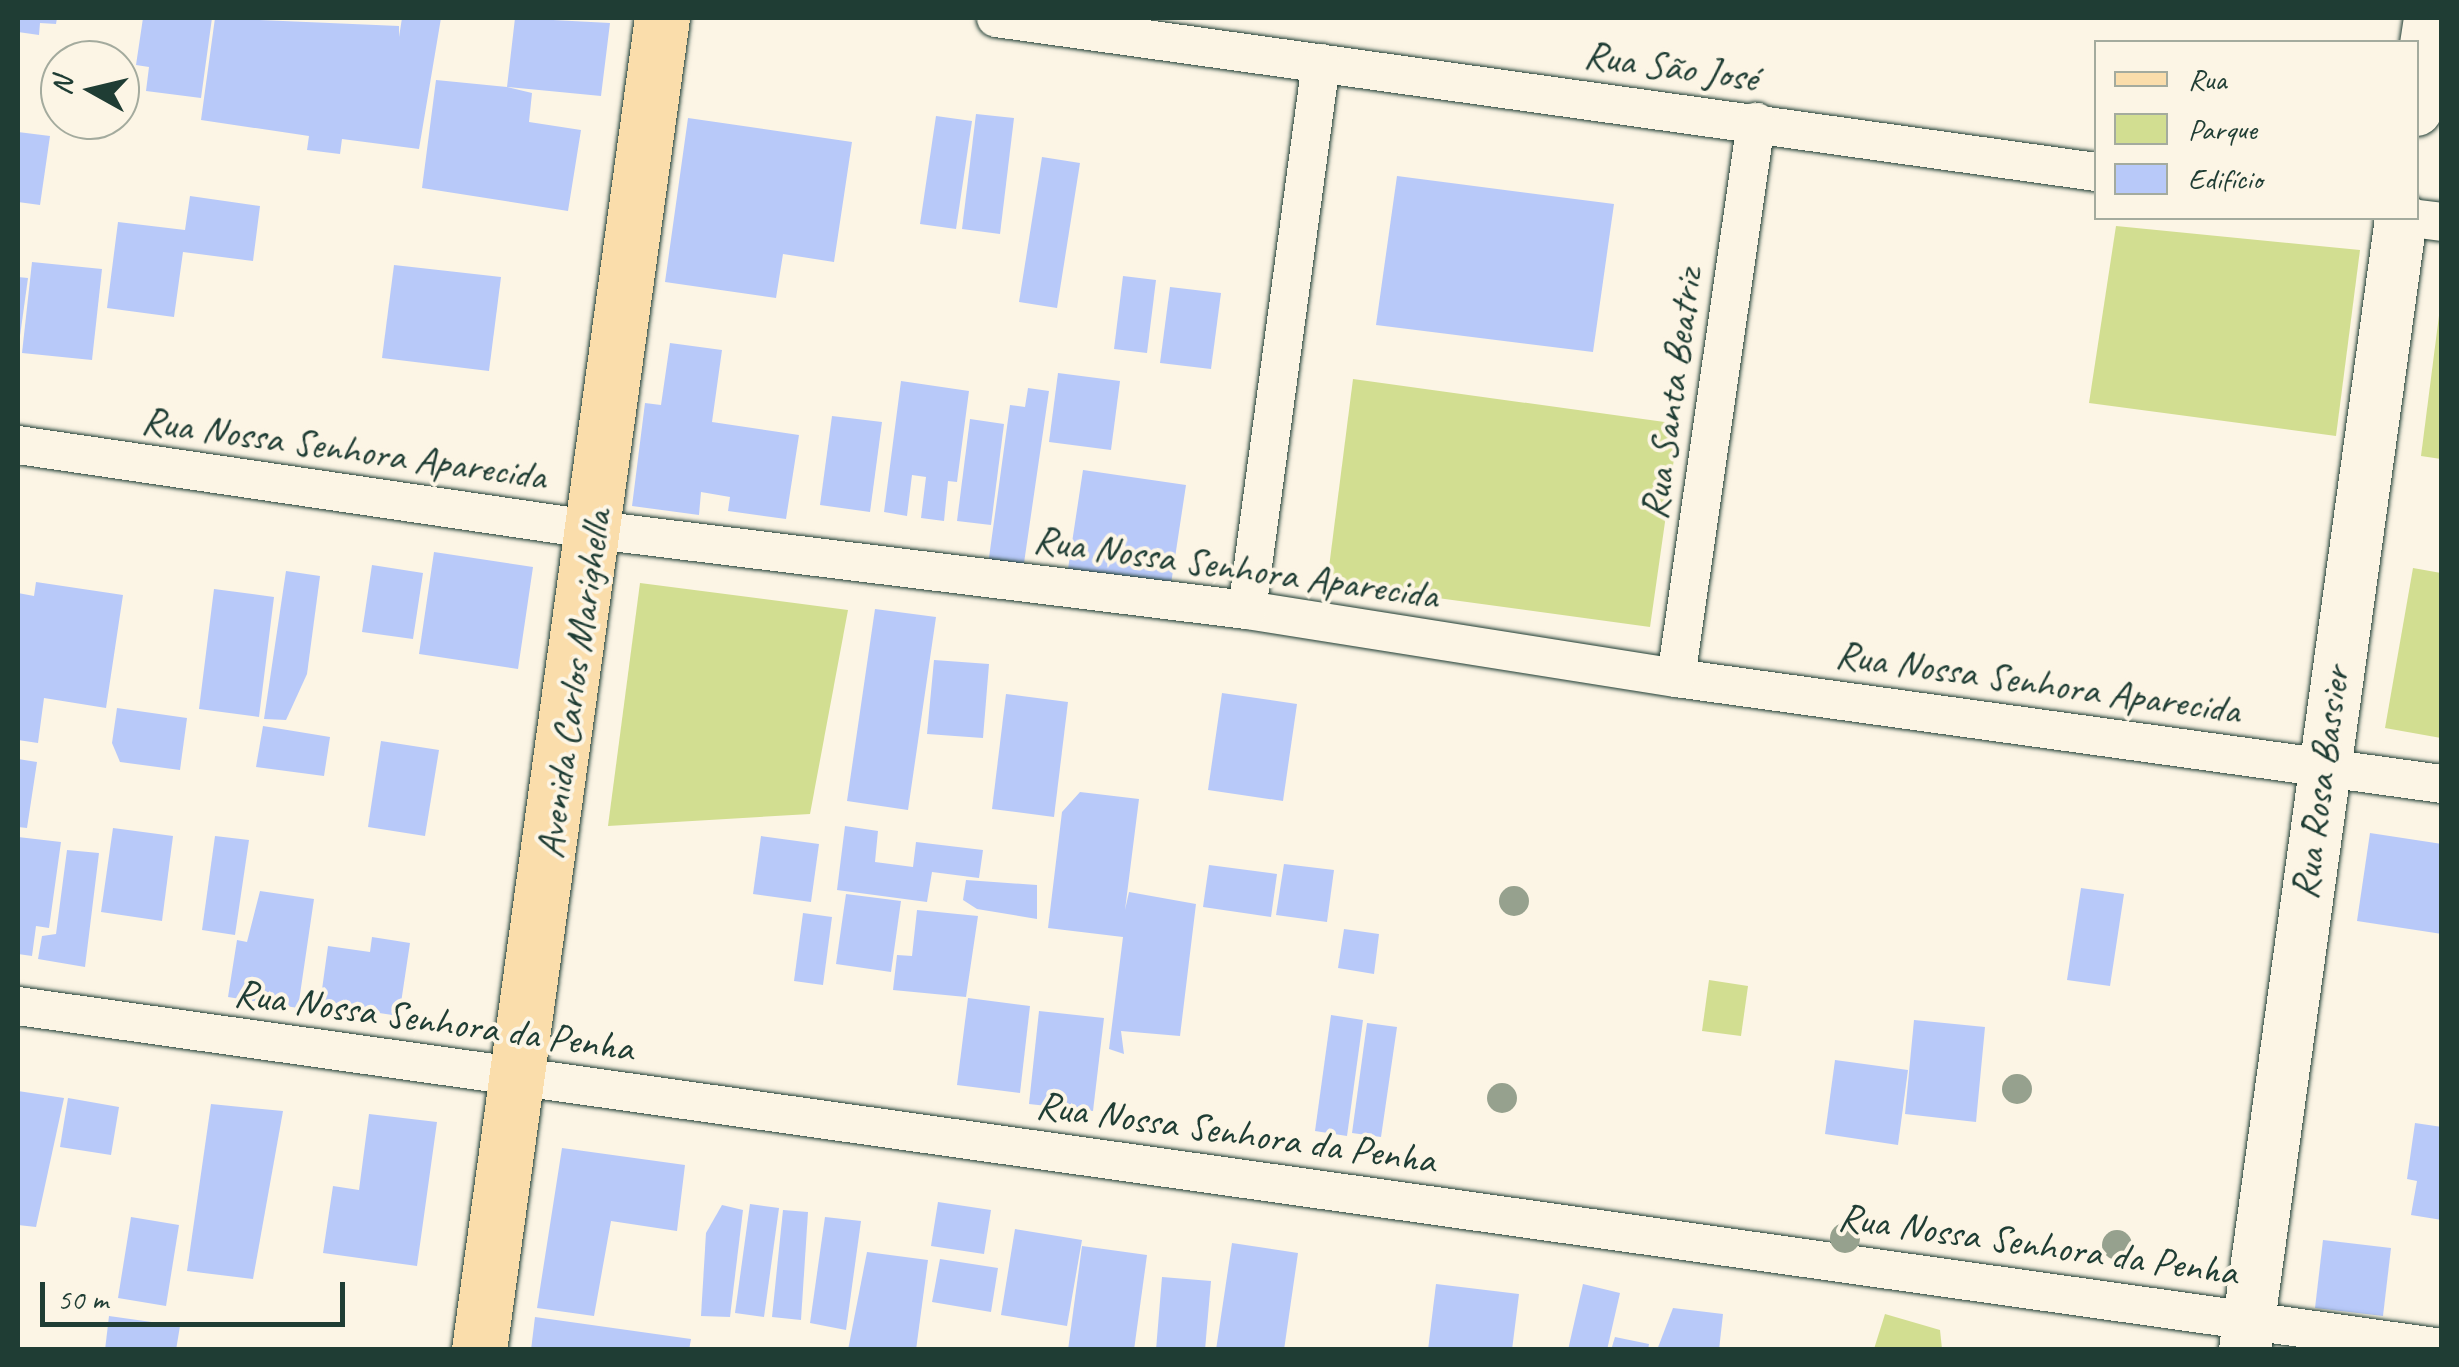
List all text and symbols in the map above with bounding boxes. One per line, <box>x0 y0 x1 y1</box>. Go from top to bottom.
street label: Rua São José <box>1581 30 1761 102</box>
north arrow <box>40 40 140 140</box>
legend <box>2094 40 2419 220</box>
text: Rua <box>2188 60 2226 98</box>
text: N <box>43 75 80 97</box>
text: Parque <box>2188 110 2257 148</box>
text: Edifício <box>2188 160 2262 198</box>
street label: Rua Santa Beatriz <box>1630 266 1712 522</box>
street label: Rua Nossa Senhora Aparecida <box>138 396 550 500</box>
street label: Avenida Carlos Marighella <box>525 506 621 862</box>
street label: Rua Nossa Senhora Aparecida <box>1030 515 1442 619</box>
street label: Rua Nossa Senhora Aparecida <box>1832 630 2244 734</box>
street label: Rua Rosa Bassier <box>2280 663 2360 903</box>
street label: Rua Nossa Senhora da Penha <box>233 968 635 1072</box>
street label: Rua Nossa Senhora da Penha <box>1035 1080 1437 1184</box>
street label: Rua Nossa Senhora da Penha <box>1837 1192 2239 1296</box>
scale bar <box>45 1262 350 1324</box>
text: 50 m <box>57 1280 108 1318</box>

